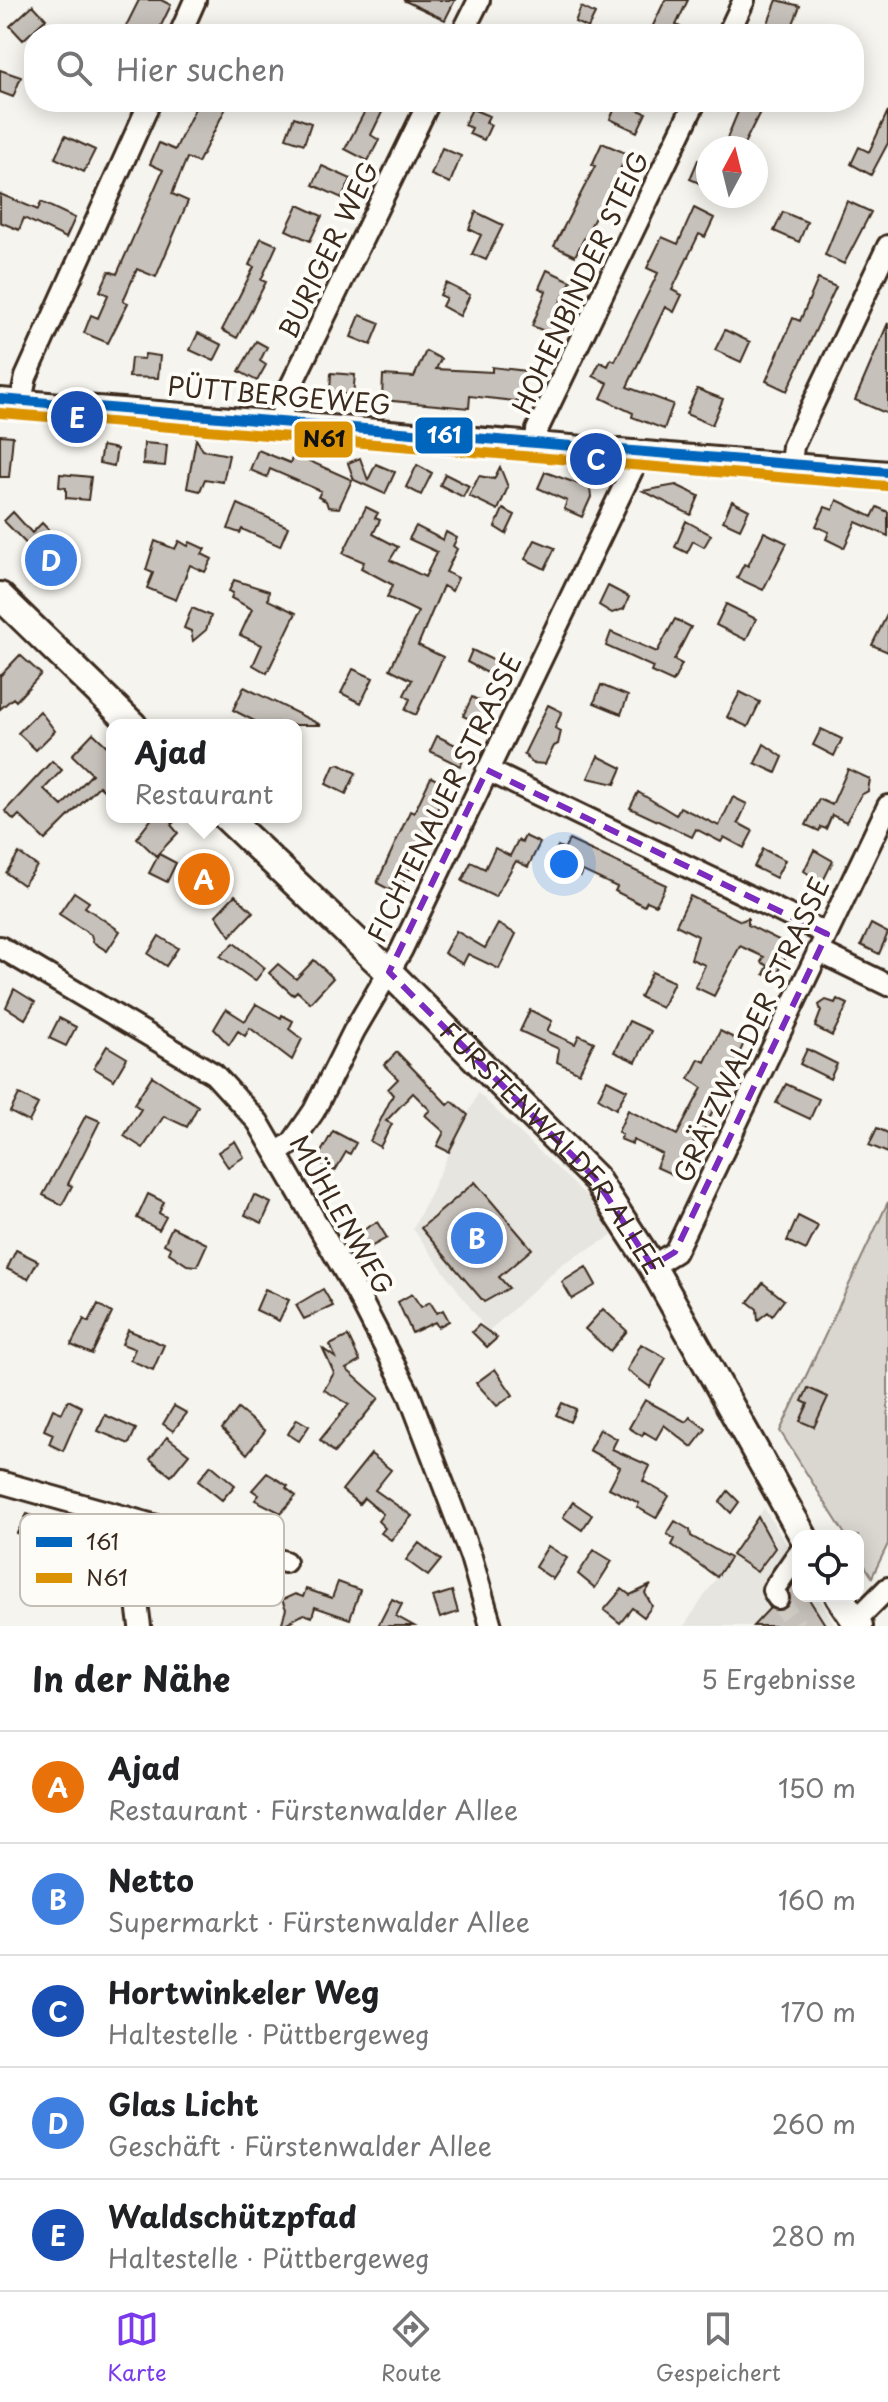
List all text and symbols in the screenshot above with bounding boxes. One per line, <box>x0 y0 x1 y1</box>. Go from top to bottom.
search box <box>24 24 864 112</box>
icon: search <box>52 46 96 90</box>
text: Hier suchen <box>116 46 285 91</box>
north arrow <box>696 136 768 208</box>
street label: HOHENBINDER STEIG <box>502 145 658 420</box>
street label: BURIGER WEG <box>268 154 387 344</box>
street label: PÜTTBERGEWEG <box>166 365 392 424</box>
pin: E <box>51 387 103 447</box>
line badge: 161 <box>414 416 474 455</box>
text: 161 <box>427 417 461 450</box>
line badge: N61 <box>293 420 354 459</box>
text: N61 <box>303 421 345 454</box>
pin: C <box>570 429 622 489</box>
pin: D <box>25 530 77 590</box>
street label: FICHTENAUER STRASSE <box>357 646 531 948</box>
popup <box>106 719 302 823</box>
text: Ajad <box>135 729 207 774</box>
text: Restaurant <box>135 774 273 813</box>
your location <box>544 844 584 884</box>
pin: A <box>178 849 230 909</box>
street label: GRÄTZWALDER STRASSE <box>663 870 839 1188</box>
street label: FÜRSTENWALDER ALLEE <box>431 1012 674 1282</box>
street label: MÜHLENWEG <box>281 1127 404 1302</box>
pin: B <box>451 1208 503 1268</box>
legend <box>20 1514 284 1606</box>
text: 161 <box>86 1524 119 1557</box>
map controls <box>792 1530 864 1602</box>
button: locate <box>792 1530 864 1602</box>
text: N61 <box>86 1560 128 1593</box>
text: In der Nähe <box>32 1652 230 1704</box>
text: 5 Ergebnisse <box>701 1659 856 1698</box>
text: Ajad <box>108 1745 180 1790</box>
text: A <box>48 1768 68 1807</box>
text: 150 m <box>778 1768 856 1807</box>
text: Restaurant · Fürstenwalder Allee <box>108 1790 518 1829</box>
text: Netto <box>108 1857 194 1902</box>
text: B <box>49 1880 67 1919</box>
text: 160 m <box>778 1880 856 1919</box>
text: Supermarkt · Fürstenwalder Allee <box>108 1902 530 1941</box>
text: Hortwinkeler Weg <box>108 1969 379 2014</box>
text: C <box>48 1992 68 2031</box>
text: 170 m <box>781 1992 856 2031</box>
text: Haltestelle · Püttbergeweg <box>108 2014 430 2053</box>
text: Glas Licht <box>108 2081 259 2126</box>
text: D <box>48 2104 68 2143</box>
text: 260 m <box>772 2104 856 2143</box>
text: Geschäft · Fürstenwalder Allee <box>108 2126 492 2165</box>
text: Waldschützpfad <box>108 2193 357 2238</box>
text: E <box>50 2216 66 2255</box>
text: 280 m <box>771 2216 856 2255</box>
text: Haltestelle · Püttbergeweg <box>108 2238 430 2277</box>
tab: Karte <box>107 2307 167 2388</box>
tab: Route <box>381 2307 441 2388</box>
tab: Gespeichert <box>656 2307 781 2388</box>

